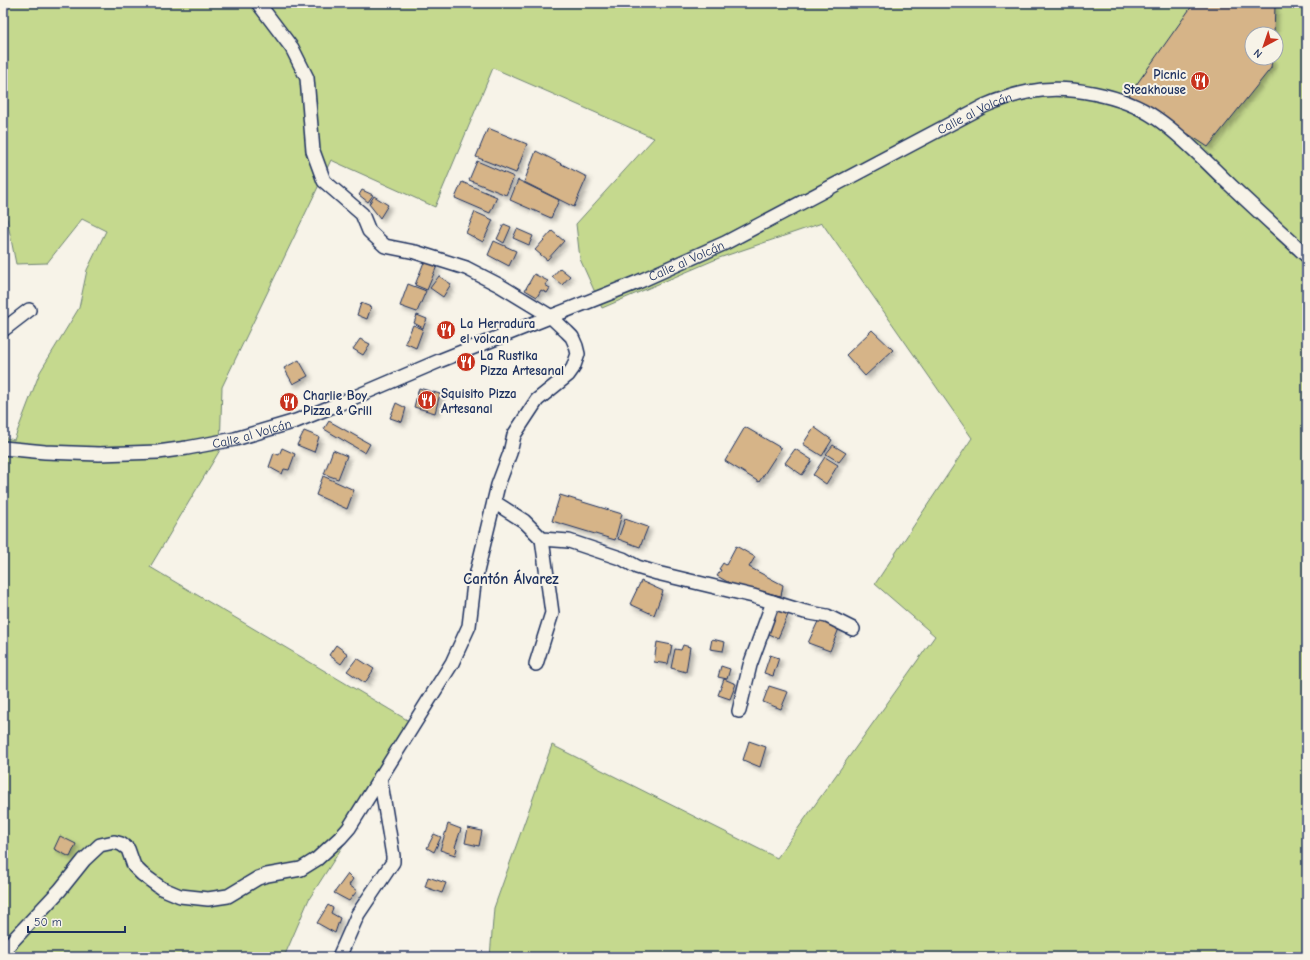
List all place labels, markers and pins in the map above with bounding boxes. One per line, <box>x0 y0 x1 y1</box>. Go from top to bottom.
place label: Picnic Steakhouse <box>1123 67 1187 97</box>
restaurant icon: Picnic Steakhouse <box>1189 70 1211 92</box>
place label: La Herradura el volcan <box>460 316 535 346</box>
restaurant icon: La Herradura el volcan <box>435 319 457 341</box>
place label: La Rustika Pizza Artesanal <box>480 348 564 378</box>
restaurant icon: La Rustika Pizza Artesanal <box>455 351 477 373</box>
place label: Squisito Pizza Artesanal <box>441 386 517 416</box>
place label: Charlie Boy Pizza & Grill <box>303 388 372 418</box>
restaurant icon: Squisito Pizza Artesanal <box>416 389 438 411</box>
restaurant icon: Charlie Boy Pizza & Grill <box>278 391 300 413</box>

